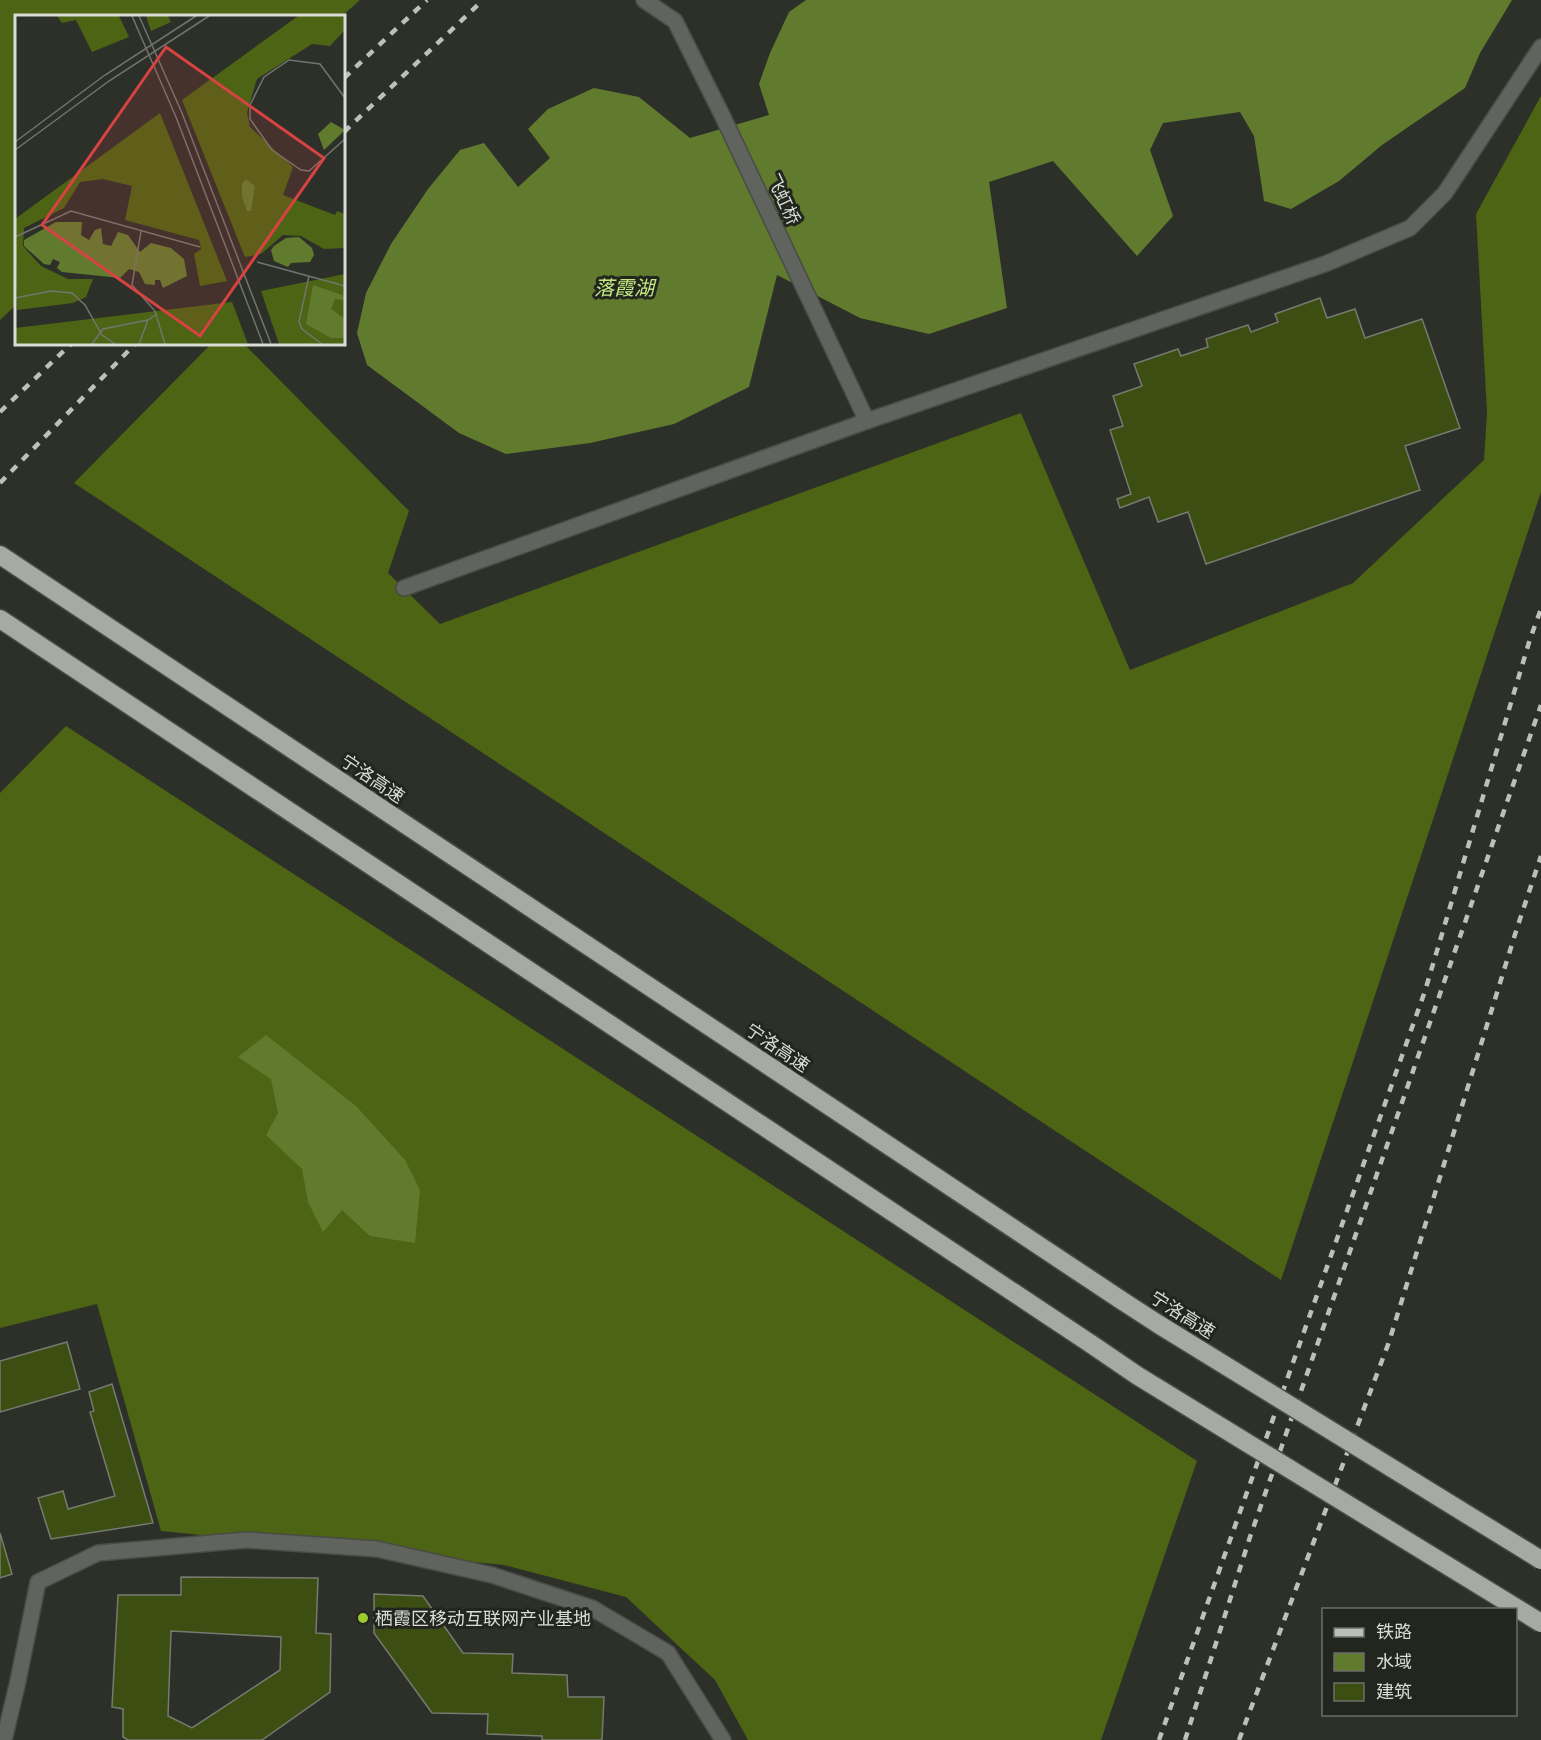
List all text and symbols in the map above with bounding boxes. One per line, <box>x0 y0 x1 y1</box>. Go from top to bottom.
inset map <box>15 15 345 345</box>
street label: 飞虹桥 <box>762 169 806 229</box>
water label: 落霞湖 <box>594 274 657 301</box>
street label: 宁洛高速 <box>336 748 410 808</box>
street label: 宁洛高速 <box>741 1017 815 1077</box>
street label: 宁洛高速 <box>1146 1285 1220 1343</box>
place label: 栖霞区移动互联网产业基地 <box>375 1606 591 1630</box>
legend <box>1322 1608 1517 1716</box>
marker: 栖霞区移动互联网产业基地 <box>356 1611 370 1625</box>
text: 铁路 <box>1376 1619 1412 1643</box>
text: 水域 <box>1376 1649 1412 1673</box>
text: 建筑 <box>1376 1679 1412 1703</box>

